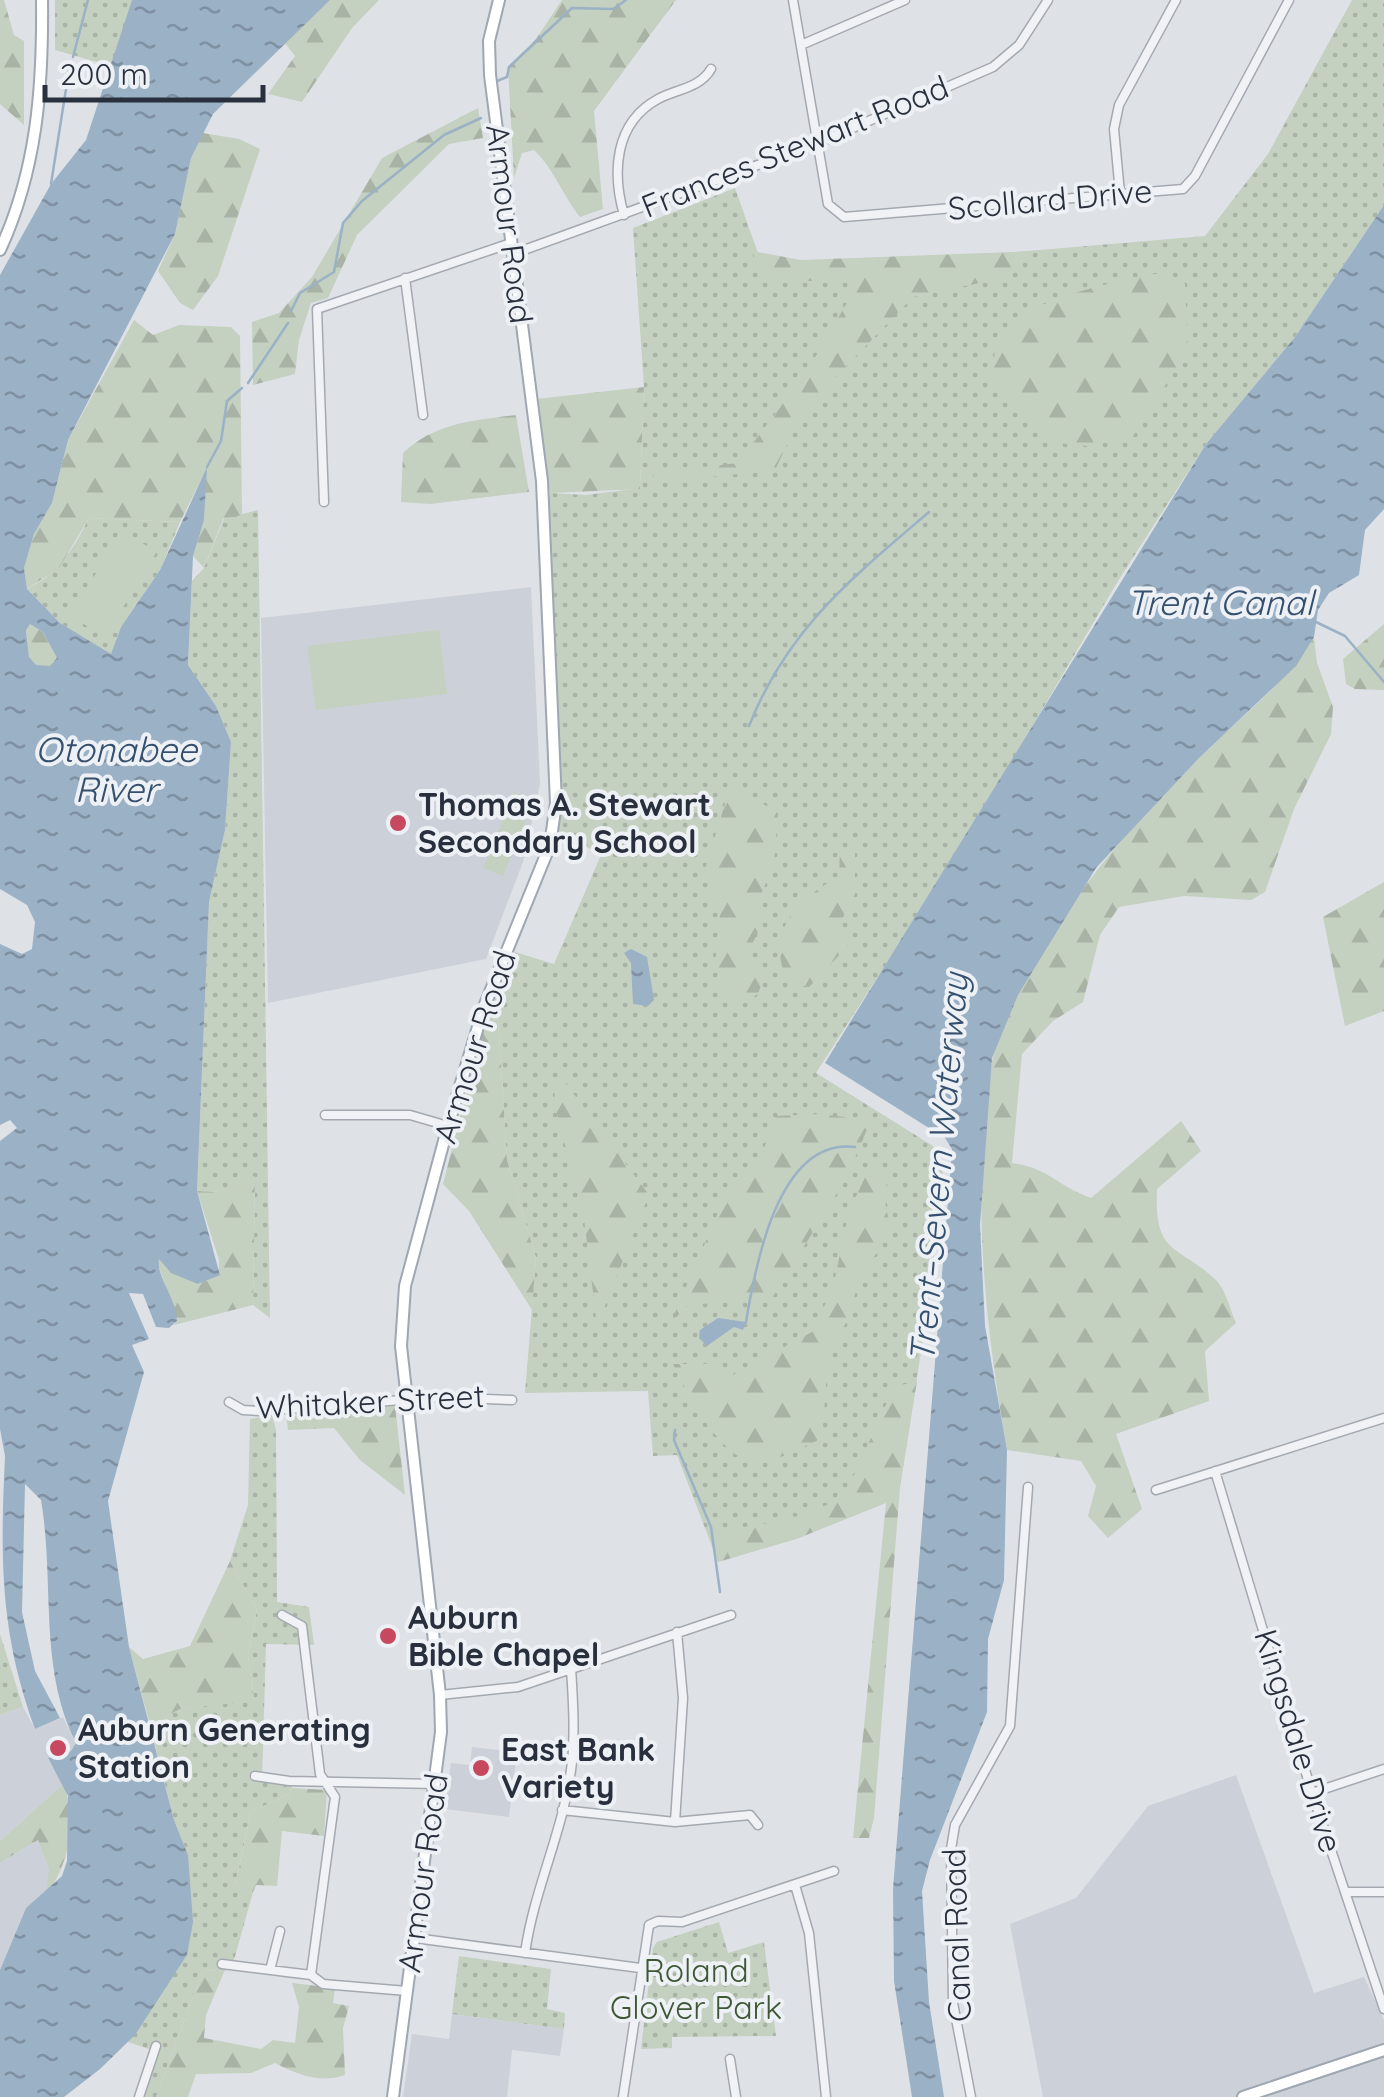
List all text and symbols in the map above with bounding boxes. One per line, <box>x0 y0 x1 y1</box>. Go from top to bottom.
scale bar <box>45 40 262 102</box>
text: 200 m <box>60 55 148 93</box>
street label: Frances Stewart Road <box>635 66 954 226</box>
street label: Armour Road <box>478 122 542 326</box>
street label: Scollard Drive <box>946 170 1154 228</box>
water label: Trent Canal <box>1127 580 1317 624</box>
water label: Otonabee River <box>35 727 198 811</box>
place label: Thomas A. Stewart Secondary School <box>418 784 711 861</box>
marker: Thomas A. Stewart Secondary School <box>387 812 409 834</box>
street label: Armour Road <box>424 945 524 1148</box>
water label: Trent–Severn Waterway <box>899 969 977 1365</box>
street label: Whitaker Street <box>254 1375 485 1427</box>
place label: Auburn Bible Chapel <box>408 1597 599 1674</box>
street label: Kingsdale Drive <box>1246 1624 1352 1857</box>
marker: Auburn Bible Chapel <box>377 1625 399 1647</box>
place label: Auburn Generating Station <box>78 1709 371 1786</box>
place label: East Bank Variety <box>501 1729 655 1806</box>
marker: Auburn Generating Station <box>47 1737 69 1759</box>
marker: East Bank Variety <box>470 1757 492 1779</box>
street label: Armour Road <box>388 1771 456 1975</box>
street label: Canal Road <box>933 1848 979 2023</box>
park label: Roland Glover Park <box>610 1950 782 2027</box>

